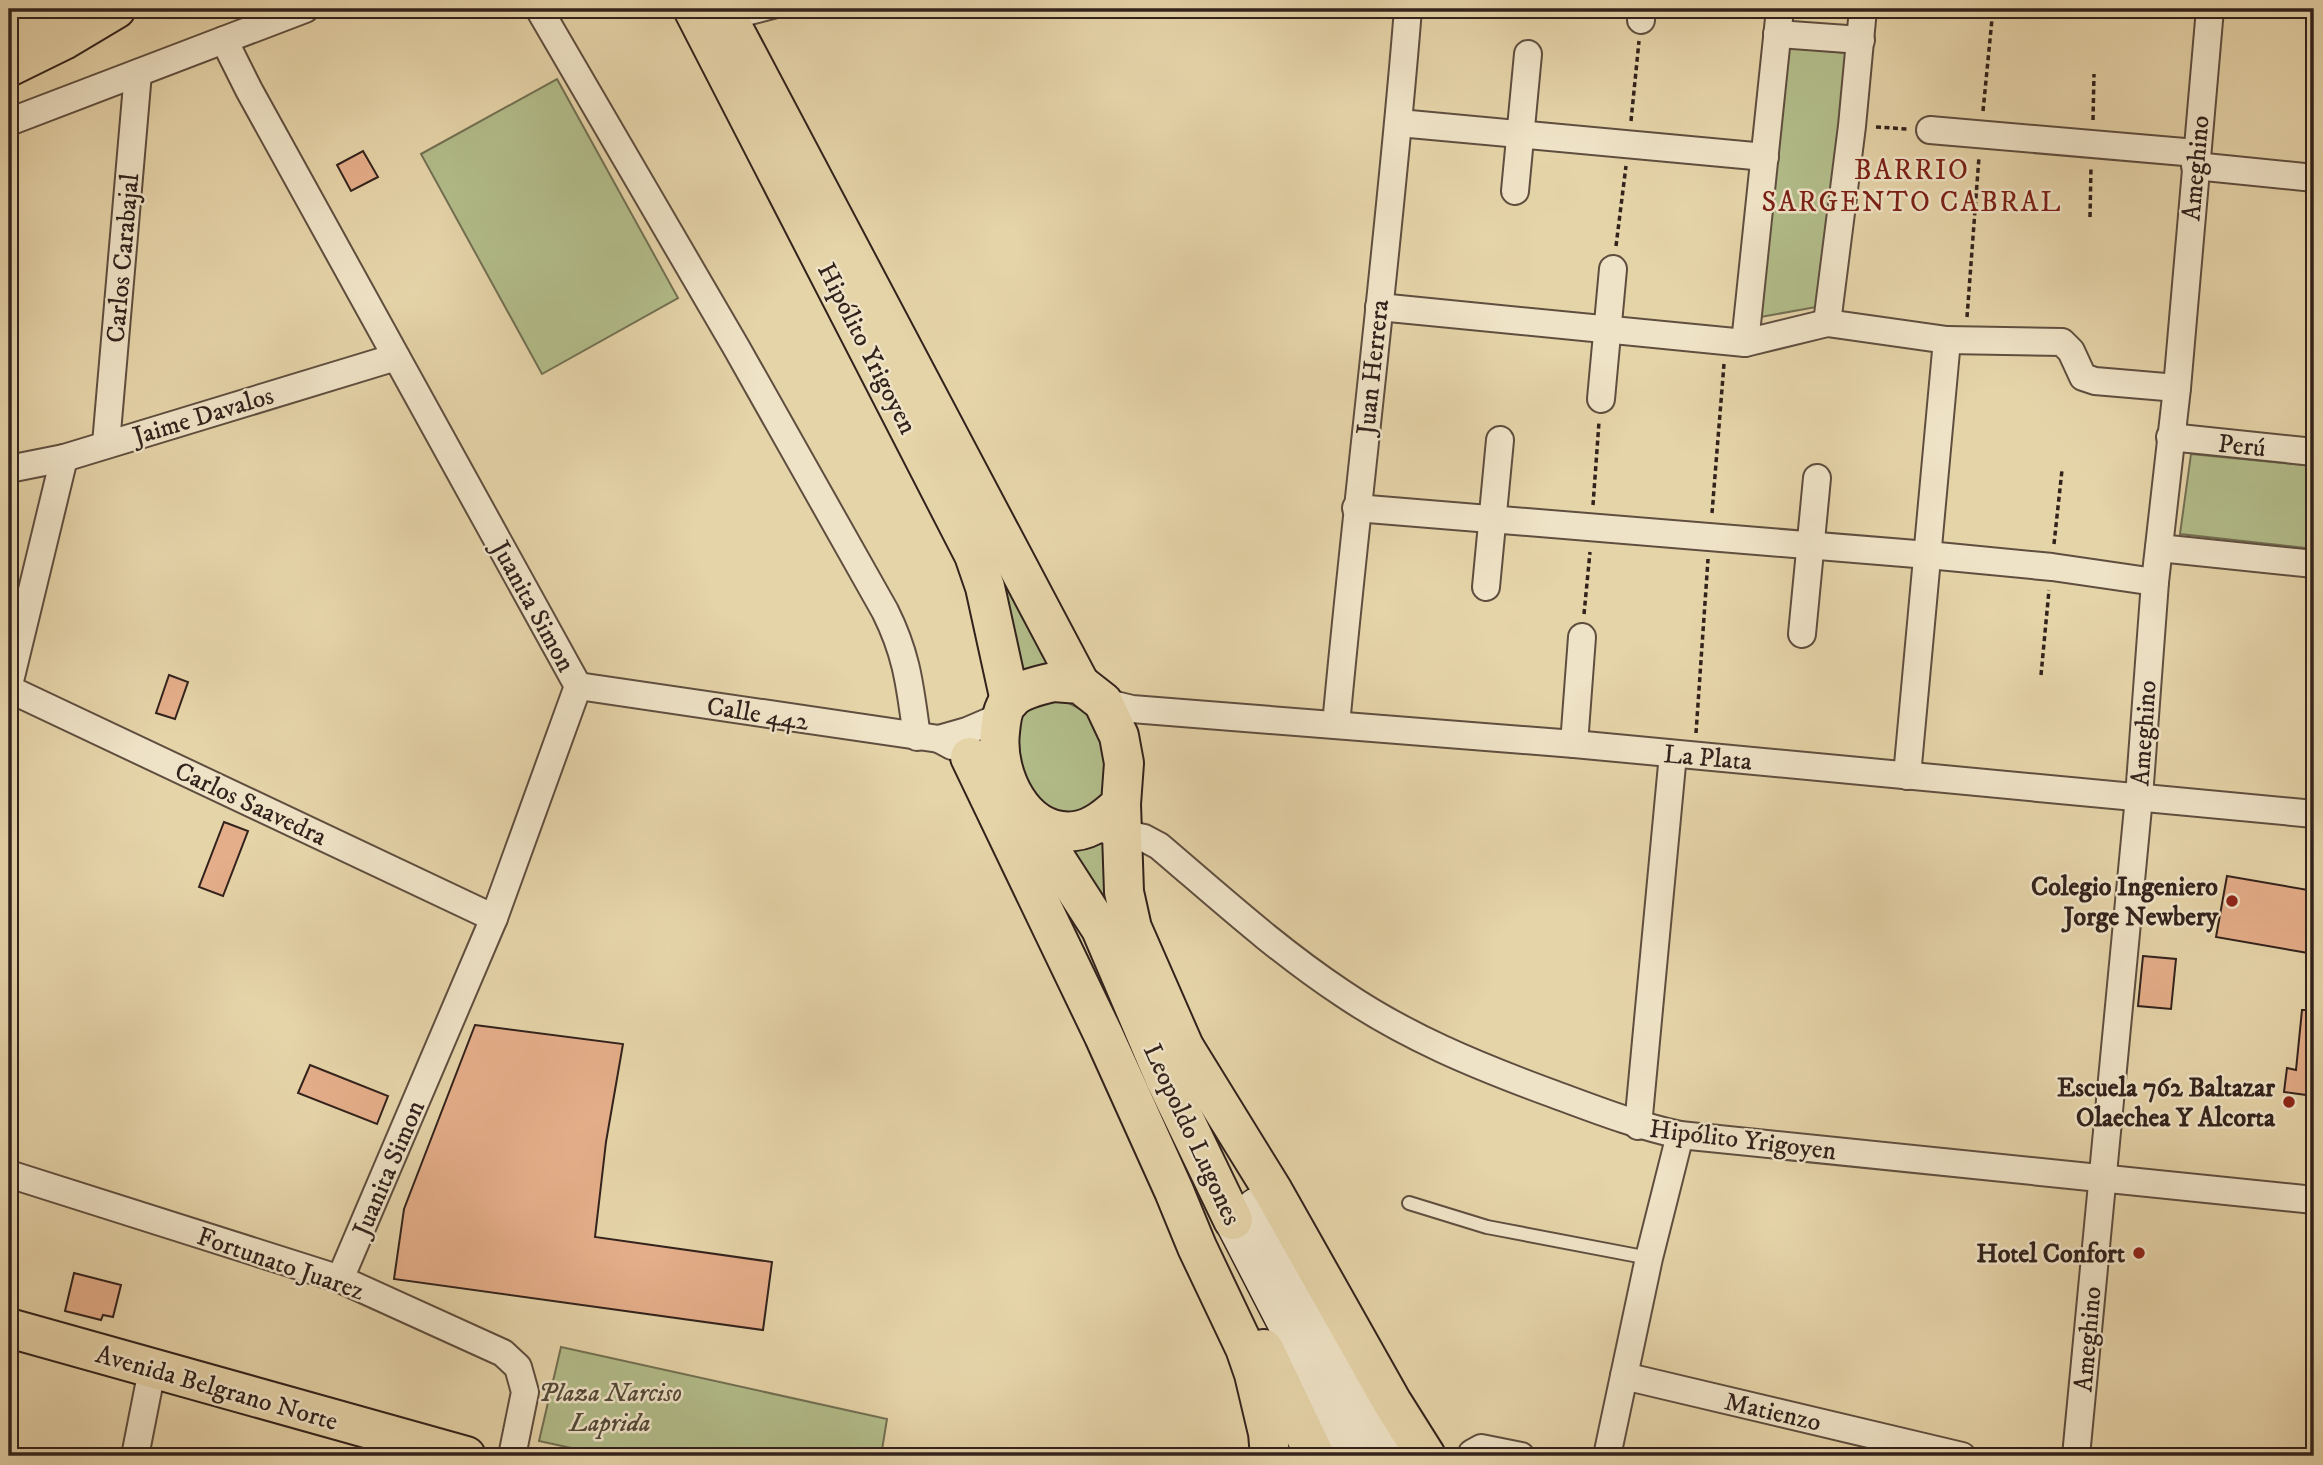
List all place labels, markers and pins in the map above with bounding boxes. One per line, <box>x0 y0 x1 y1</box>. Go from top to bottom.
place label: Colegio Ingeniero Jorge Newbery <box>2031 871 2219 934</box>
marker: Colegio Ingeniero Jorge Newbery <box>2224 893 2240 909</box>
place label: Escuela 762 Baltazar Olaechea Y Alcorta <box>2057 1072 2276 1135</box>
marker: Escuela 762 Baltazar Olaechea Y Alcorta <box>2281 1094 2297 1110</box>
place label: Hotel Confort <box>1976 1238 2126 1271</box>
marker: Hotel Confort <box>2131 1245 2147 1261</box>

